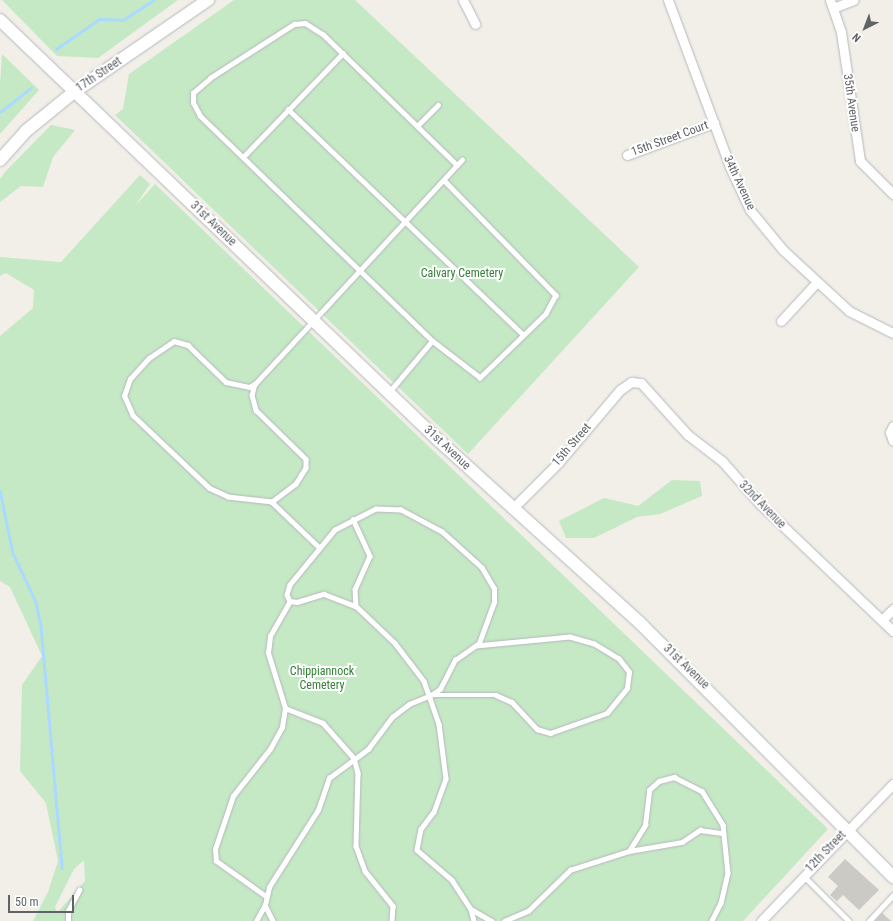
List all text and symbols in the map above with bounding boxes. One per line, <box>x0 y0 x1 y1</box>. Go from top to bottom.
north arrow <box>845 8 885 48</box>
text: N <box>850 30 863 44</box>
street label: 17th Street <box>73 54 125 96</box>
street label: 35th Avenue <box>840 73 862 133</box>
street label: 15th Street Court <box>630 118 710 160</box>
street label: 34th Avenue <box>720 153 758 213</box>
street label: 31st Avenue <box>187 199 239 249</box>
park label: Calvary Cemetery <box>421 267 503 281</box>
street label: 15th Street <box>549 421 595 469</box>
street label: 31st Avenue <box>421 423 473 473</box>
street label: 32nd Avenue <box>736 478 788 532</box>
street label: 31st Avenue <box>660 642 712 692</box>
park label: Chippiannock Cemetery <box>290 665 354 693</box>
street label: 12th Street <box>803 828 849 876</box>
scale bar <box>10 887 76 913</box>
text: 50 m <box>15 895 39 909</box>

